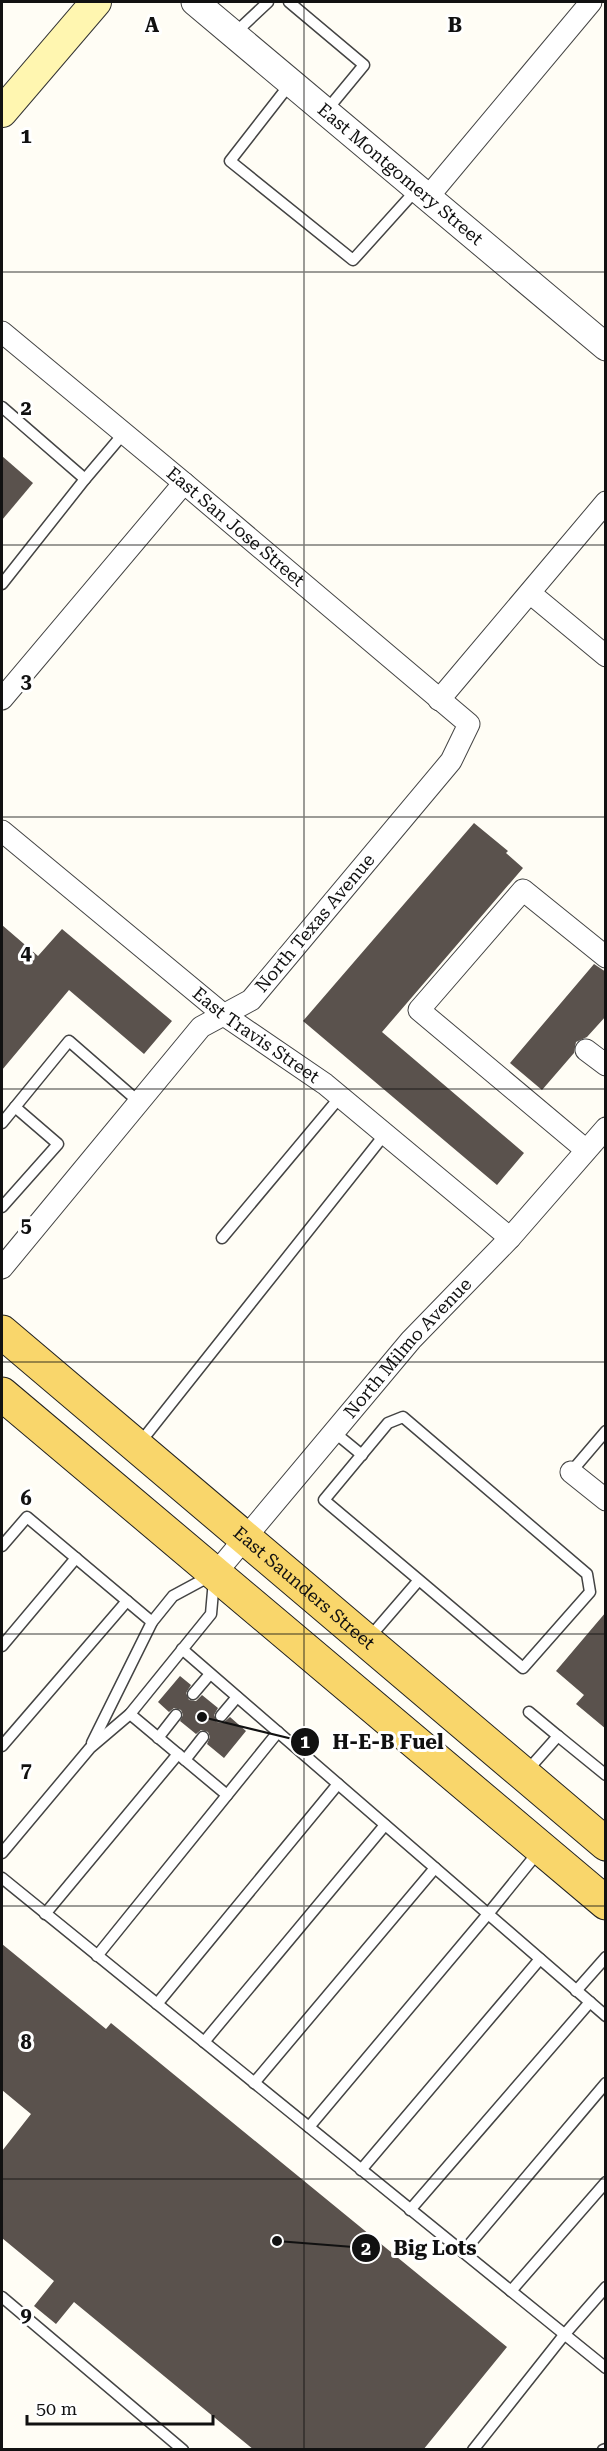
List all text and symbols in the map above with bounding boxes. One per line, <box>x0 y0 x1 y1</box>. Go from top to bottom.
text: A <box>145 13 160 37</box>
text: B <box>448 13 462 37</box>
street label: East Montgomery Street <box>314 99 488 249</box>
text: 1 <box>20 124 32 148</box>
text: 2 <box>20 396 32 420</box>
street label: East San Jose Street <box>163 462 309 591</box>
text: 3 <box>20 669 32 693</box>
street label: North Texas Avenue <box>251 849 379 996</box>
text: 4 <box>20 941 32 965</box>
street label: East Travis Street <box>189 982 324 1087</box>
text: 5 <box>20 1213 32 1237</box>
street label: North Milmo Avenue <box>339 1273 476 1422</box>
text: 6 <box>20 1486 32 1510</box>
street label: East Saunders Street <box>229 1522 380 1654</box>
callout: H-E-B Fuel <box>290 1723 456 1761</box>
text: H-E-B Fuel <box>332 1730 444 1754</box>
text: 1 <box>300 1731 310 1752</box>
text: 7 <box>20 1758 32 1782</box>
text: 8 <box>20 2030 32 2054</box>
callout: Big Lots <box>351 2229 488 2267</box>
text: Big Lots <box>394 2236 476 2260</box>
text: 2 <box>361 2238 371 2259</box>
text: 9 <box>20 2303 32 2327</box>
scale bar <box>27 2388 213 2426</box>
text: 50 m <box>36 2398 77 2419</box>

